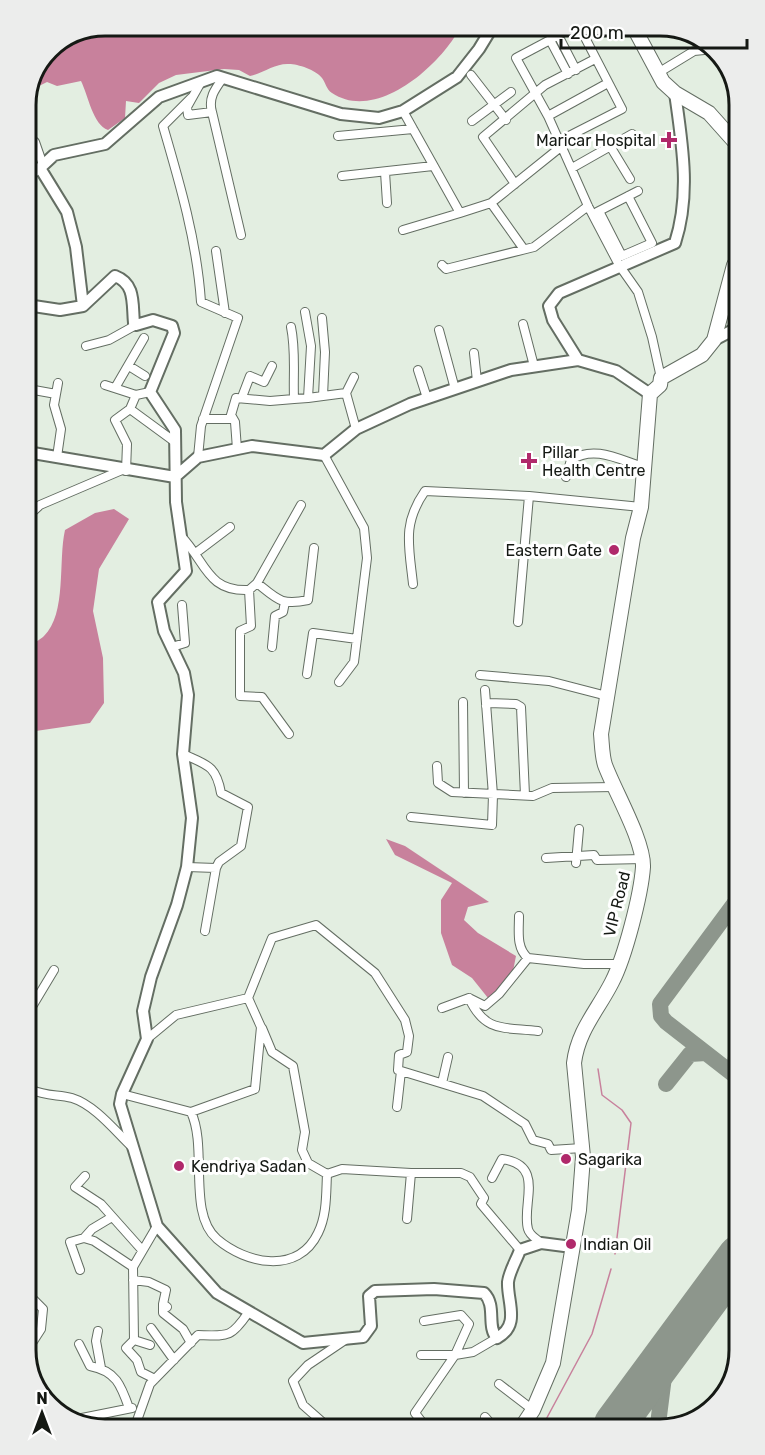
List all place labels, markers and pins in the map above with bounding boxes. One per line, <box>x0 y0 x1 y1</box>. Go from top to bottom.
place label: Maricar Hospital <box>536 131 656 150</box>
marker: Maricar Hospital <box>660 131 678 149</box>
place label: Pillar Health Centre <box>542 443 645 480</box>
marker: Pillar Health Centre <box>520 452 538 470</box>
place label: Eastern Gate <box>506 541 602 560</box>
marker: Eastern Gate <box>607 543 621 557</box>
place label: Sagarika <box>578 1150 642 1169</box>
marker: Sagarika <box>559 1152 573 1166</box>
place label: Kendriya Sadan <box>191 1157 306 1176</box>
marker: Kendriya Sadan <box>172 1159 186 1173</box>
place label: Indian Oil <box>583 1235 652 1254</box>
marker: Indian Oil <box>564 1237 578 1251</box>

